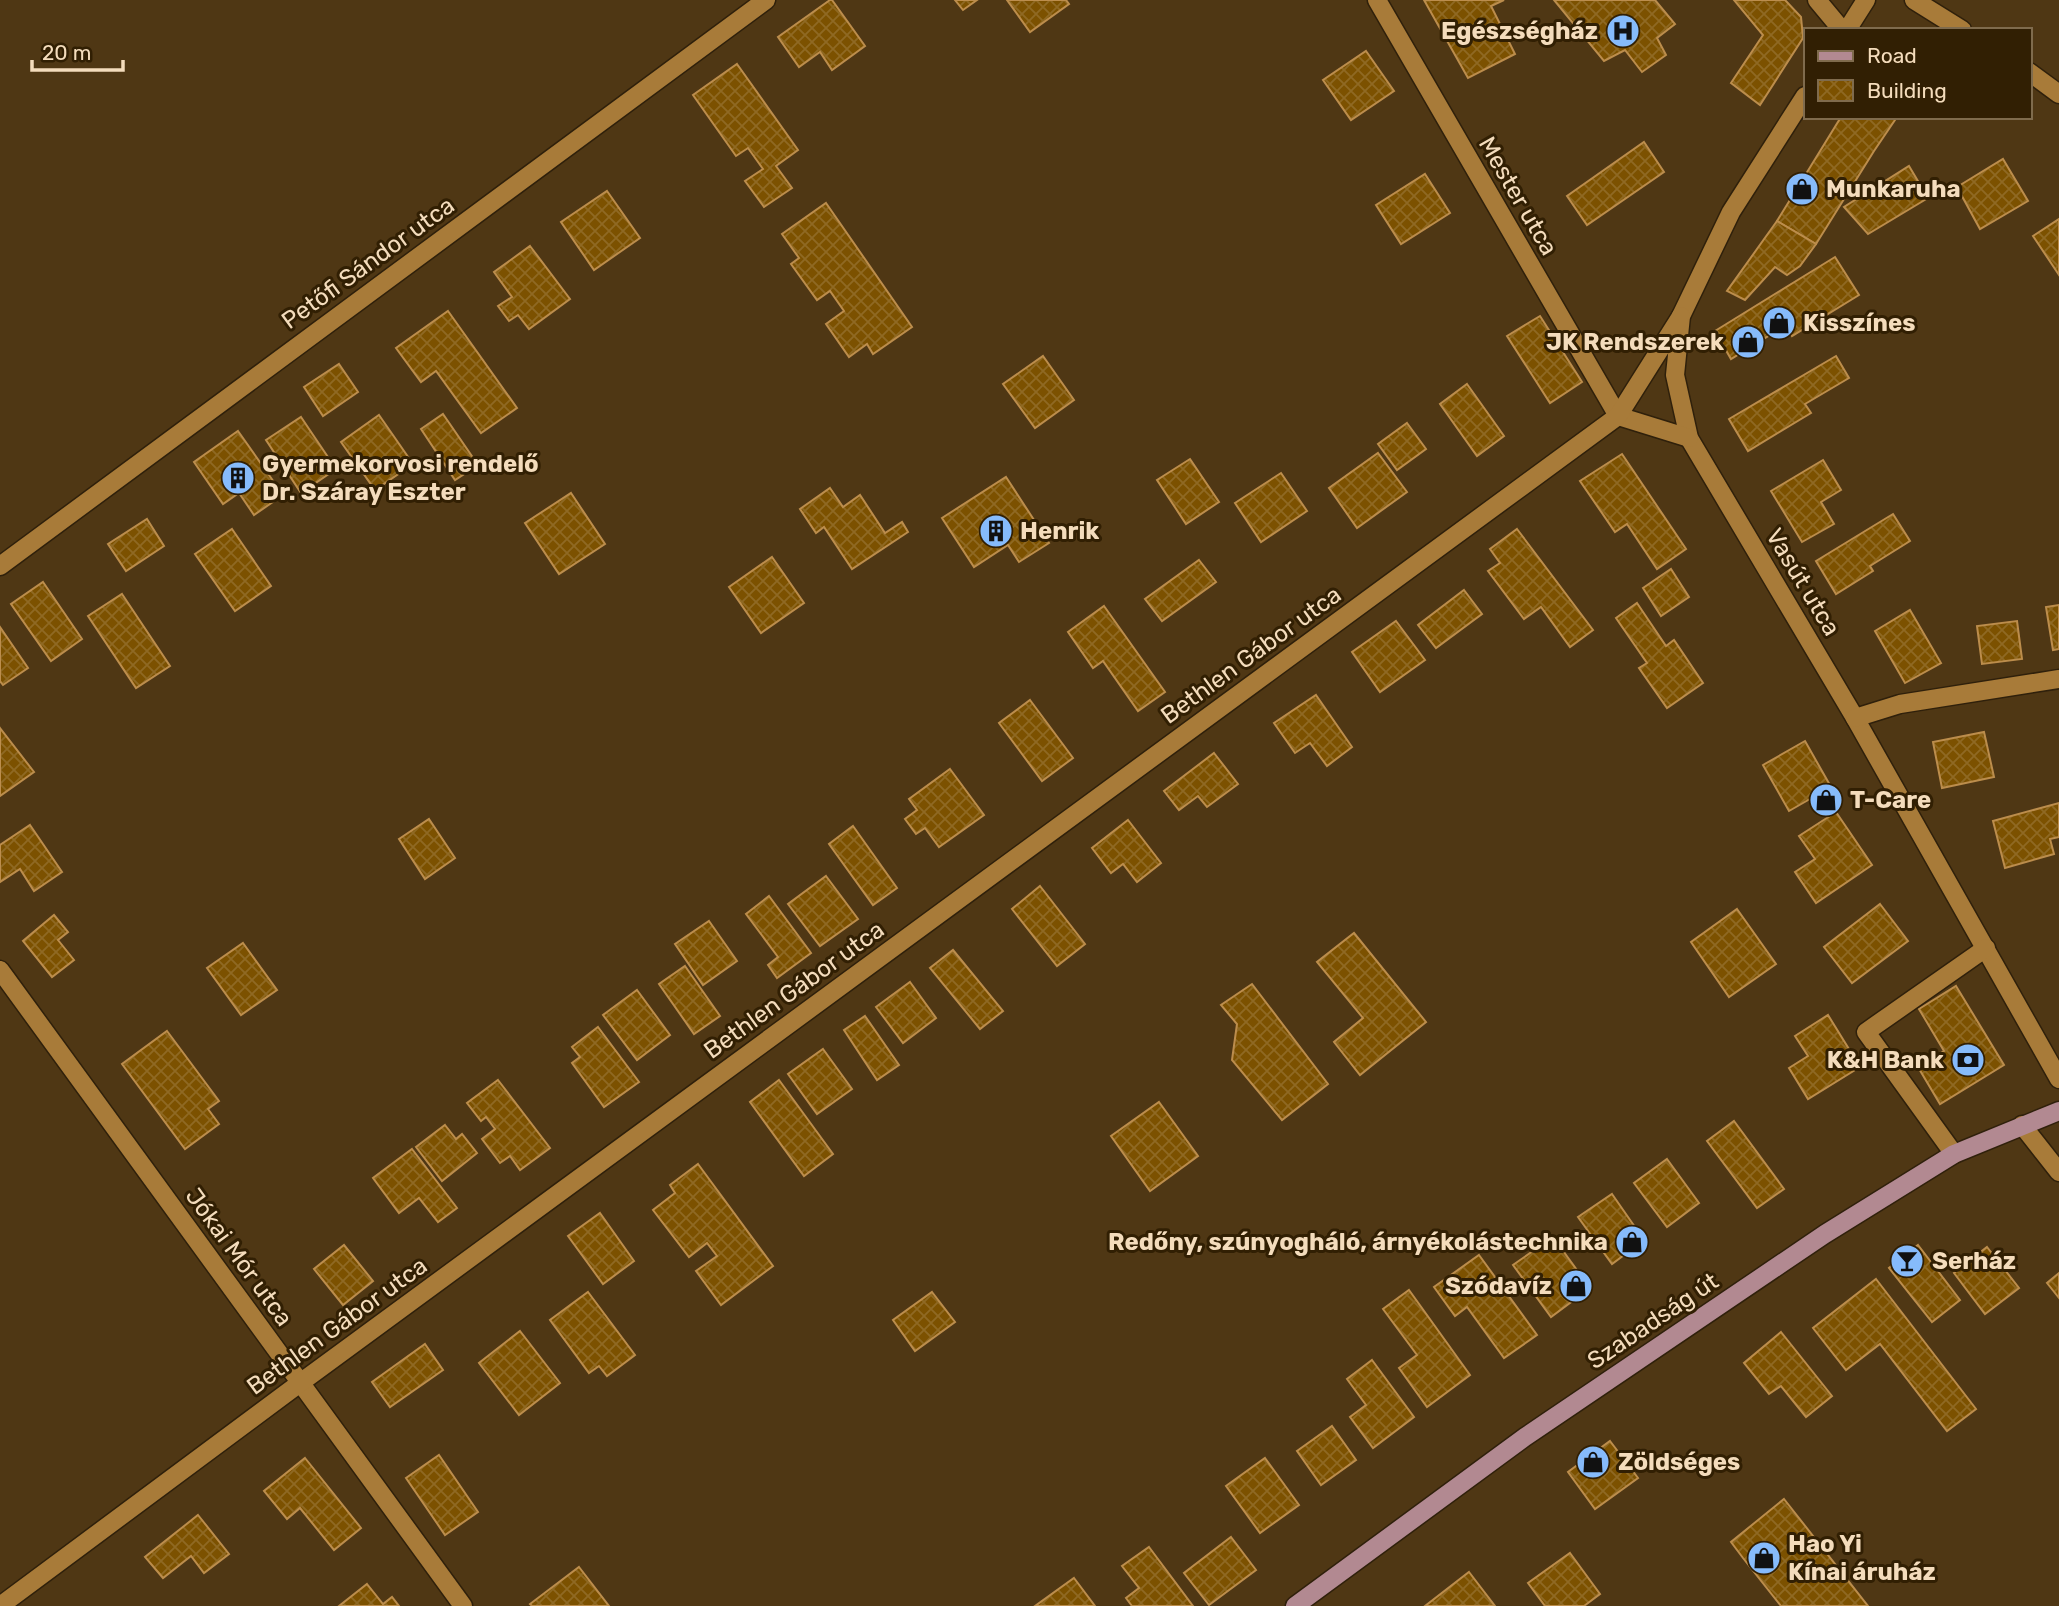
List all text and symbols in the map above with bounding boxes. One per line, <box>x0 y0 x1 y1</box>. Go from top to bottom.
hospital icon: Egészségház <box>1604 12 1642 50</box>
place label: Egészségház <box>1441 17 1598 45</box>
scale bar <box>32 28 122 72</box>
legend <box>1804 28 2031 119</box>
text: 20 m <box>42 40 91 65</box>
text: Road <box>1867 43 1917 68</box>
text: Building <box>1867 78 1947 103</box>
street label: Mester utca <box>1473 132 1563 260</box>
shop icon: Munkaruha <box>1783 170 1821 208</box>
place label: Munkaruha <box>1826 175 1961 203</box>
street label: Petőfi Sándor utca <box>276 191 460 335</box>
shop icon: Kisszínes <box>1760 304 1798 342</box>
place label: Kisszínes <box>1803 309 1915 337</box>
shop icon: JK Rendszerek <box>1729 323 1767 361</box>
place label: JK Rendszerek <box>1546 328 1724 356</box>
place label: Gyermekorvosi rendelő Dr. Száray Eszter <box>262 450 539 506</box>
building icon: Gyermekorvosi rendelő Dr. Száray Eszter <box>219 459 257 497</box>
building icon: Henrik <box>977 512 1015 550</box>
place label: Henrik <box>1020 517 1099 545</box>
street label: Vasút utca <box>1760 523 1846 641</box>
street label: Bethlen Gábor utca <box>1156 580 1346 730</box>
shop icon: T-Care <box>1807 781 1845 819</box>
place label: T-Care <box>1850 786 1931 814</box>
street label: Bethlen Gábor utca <box>699 915 889 1065</box>
bank icon: K&H Bank <box>1949 1041 1987 1079</box>
place label: K&H Bank <box>1827 1046 1944 1074</box>
street label: Jókai Mór utca <box>180 1183 298 1331</box>
shop icon: Redőny, szúnyogháló, árnyékolástechnika <box>1613 1223 1651 1261</box>
place label: Redőny, szúnyogháló, árnyékolástechnika <box>1108 1228 1608 1256</box>
bar icon: Serház <box>1888 1242 1926 1280</box>
place label: Serház <box>1932 1247 2016 1275</box>
street label: Bethlen Gábor utca <box>242 1251 432 1401</box>
shop icon: Szódavíz <box>1557 1267 1595 1305</box>
street label: Szabadság út <box>1582 1267 1724 1375</box>
place label: Szódavíz <box>1445 1272 1552 1300</box>
shop icon: Zöldséges <box>1574 1443 1612 1481</box>
place label: Zöldséges <box>1618 1448 1740 1476</box>
place label: Hao Yi Kínai áruház <box>1788 1530 1936 1586</box>
shop icon: Hao Yi Kínai áruház <box>1745 1539 1783 1577</box>

